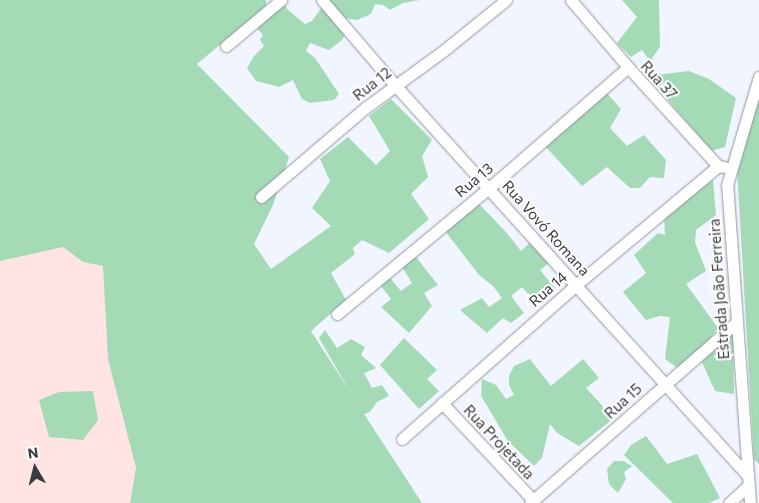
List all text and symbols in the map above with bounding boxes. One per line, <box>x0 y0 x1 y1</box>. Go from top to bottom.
street label: Rua 37 <box>637 57 681 103</box>
street label: Rua 12 <box>349 63 395 105</box>
street label: Rua 13 <box>451 159 497 201</box>
street label: Rua Vovó Romana <box>498 177 594 279</box>
street label: Estrada João Ferreira <box>705 218 733 360</box>
street label: Rua 14 <box>525 268 571 310</box>
street label: Rua 15 <box>601 380 645 422</box>
street label: Rua Projetada <box>460 401 538 483</box>
north arrow <box>10 443 60 493</box>
text: N <box>26 444 39 462</box>

